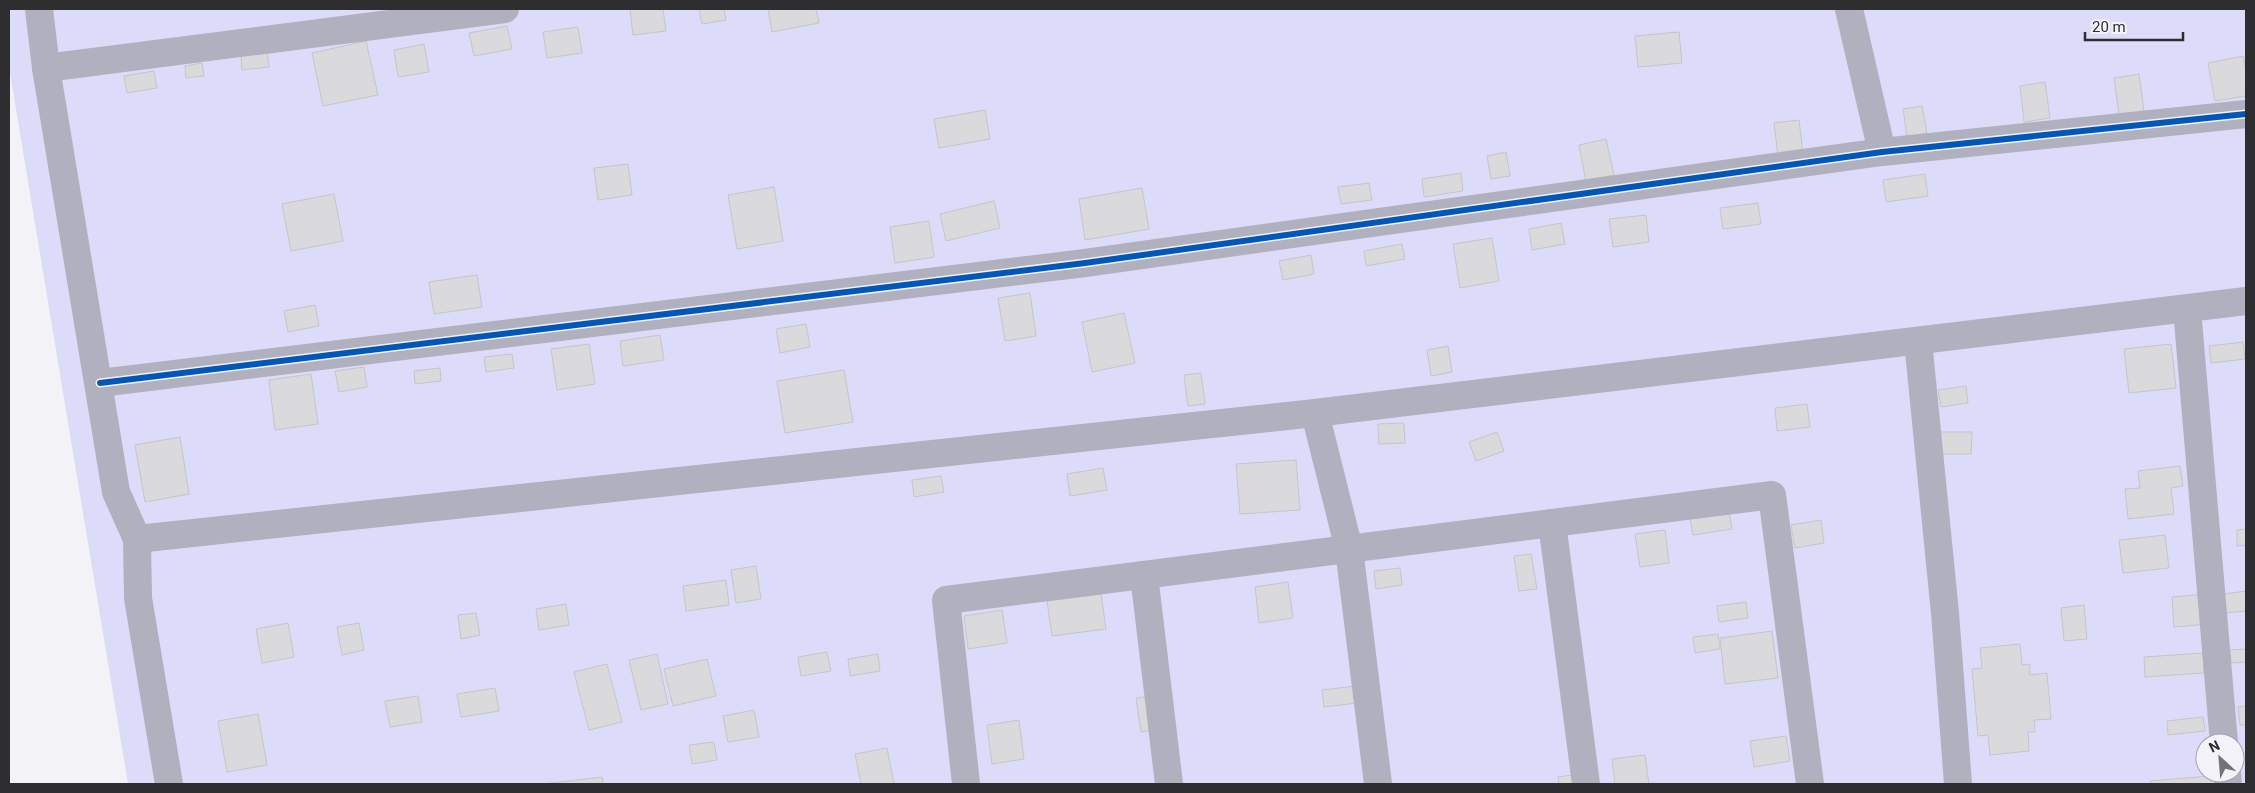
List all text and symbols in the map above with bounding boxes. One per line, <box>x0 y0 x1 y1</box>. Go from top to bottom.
scale bar <box>2085 10 2182 42</box>
text: 20 m <box>2092 18 2126 36</box>
north arrow <box>2195 733 2245 783</box>
text: N <box>2206 737 2222 756</box>

